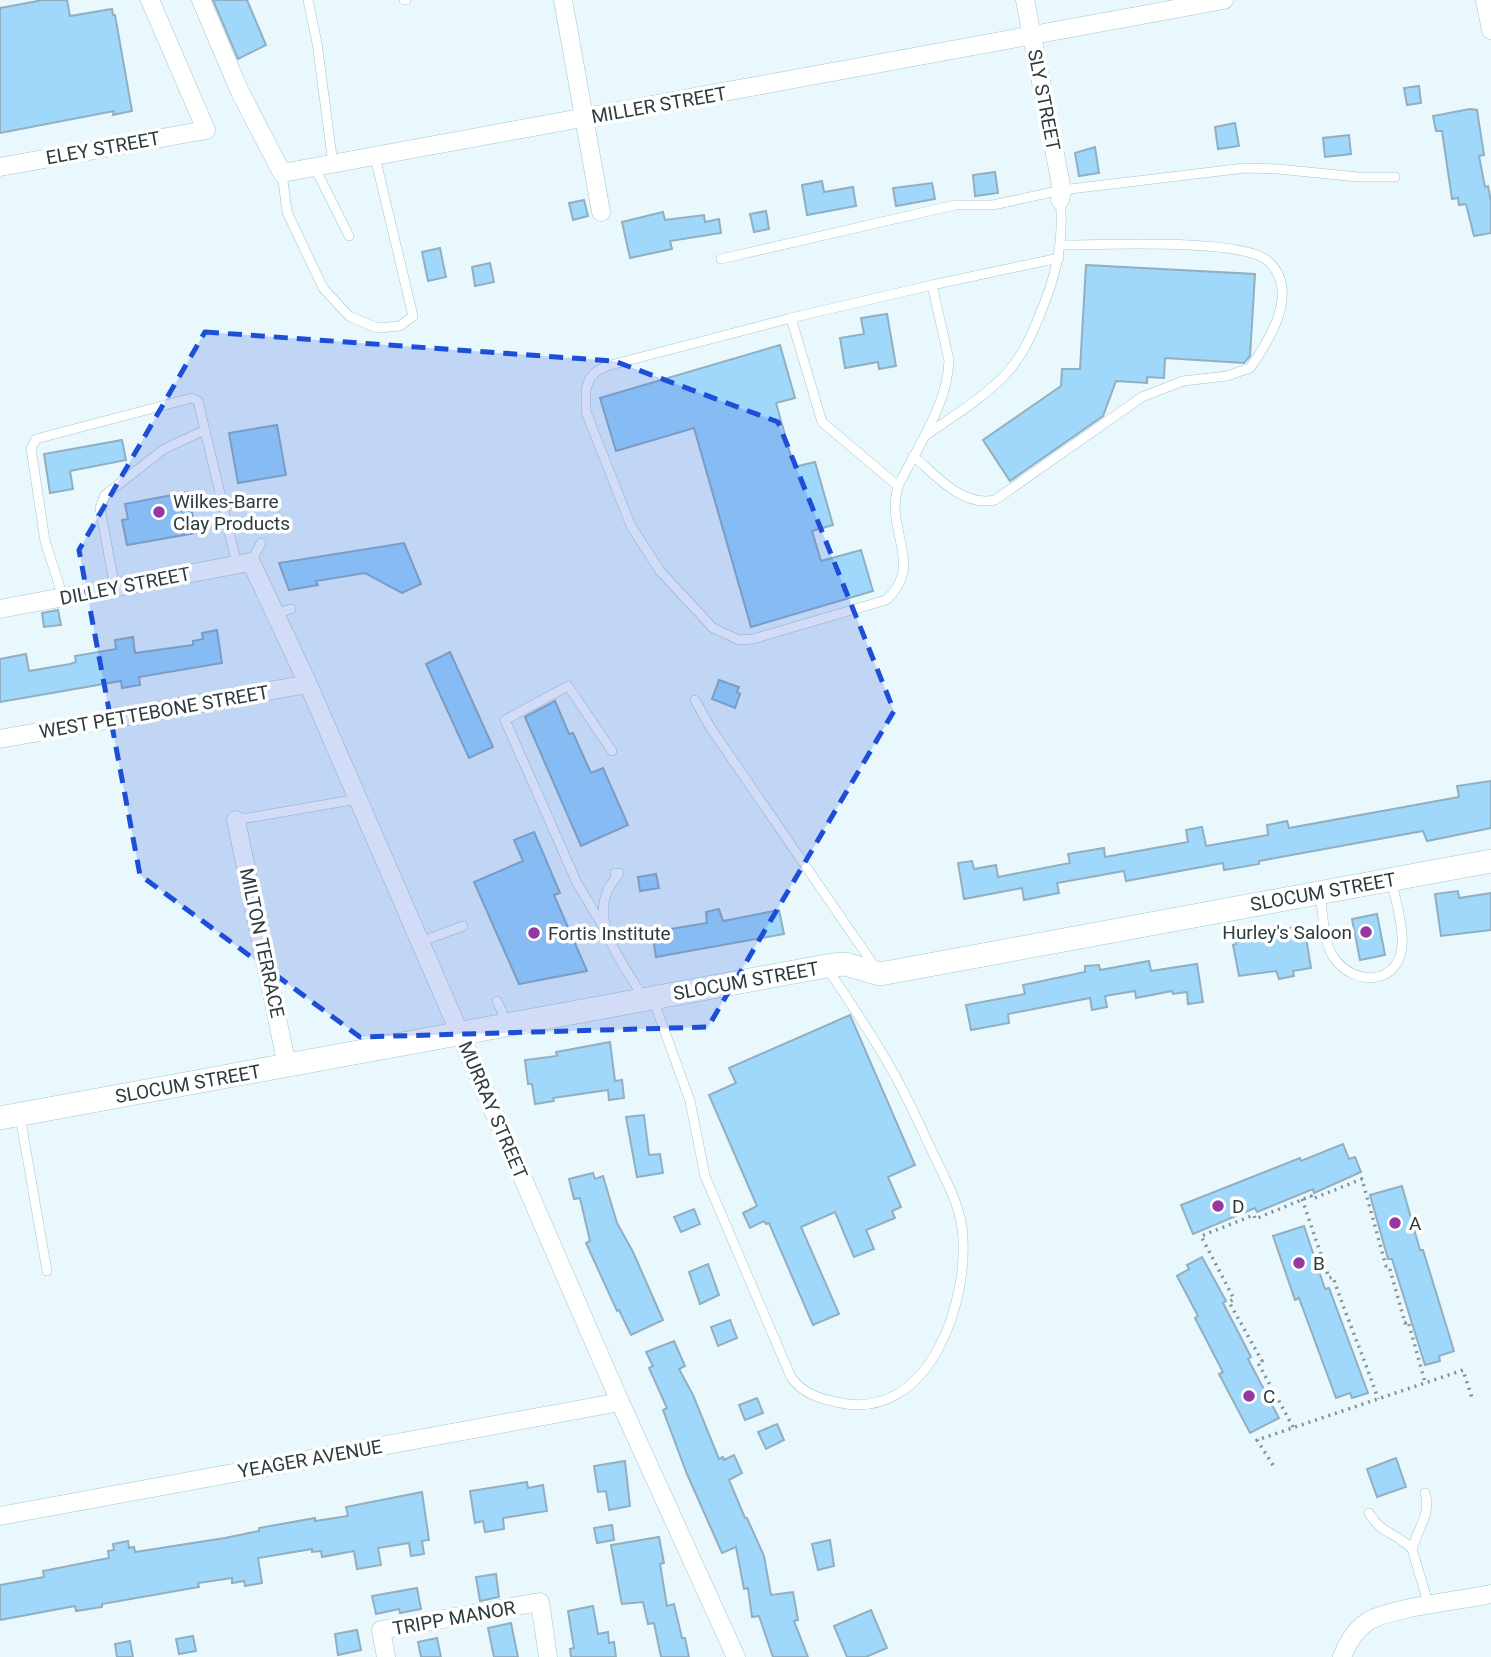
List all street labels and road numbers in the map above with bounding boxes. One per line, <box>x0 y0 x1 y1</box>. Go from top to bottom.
street label: SLY STREET <box>1023 47 1065 153</box>
street label: MILLER STREET <box>590 82 728 128</box>
street label: ELEY STREET <box>44 127 162 169</box>
street label: DILLEY STREET <box>58 562 192 610</box>
street label: WEST PETTEBONE STREET <box>37 680 271 744</box>
street label: MILTON TERRACE <box>235 866 289 1020</box>
street label: SLOCUM STREET <box>1248 868 1398 916</box>
street label: SLOCUM STREET <box>671 957 821 1005</box>
street label: MURRAY STREET <box>454 1038 532 1182</box>
street label: SLOCUM STREET <box>113 1060 263 1108</box>
street label: YEAGER AVENUE <box>236 1435 384 1483</box>
street label: TRIPP MANOR <box>391 1596 518 1640</box>

